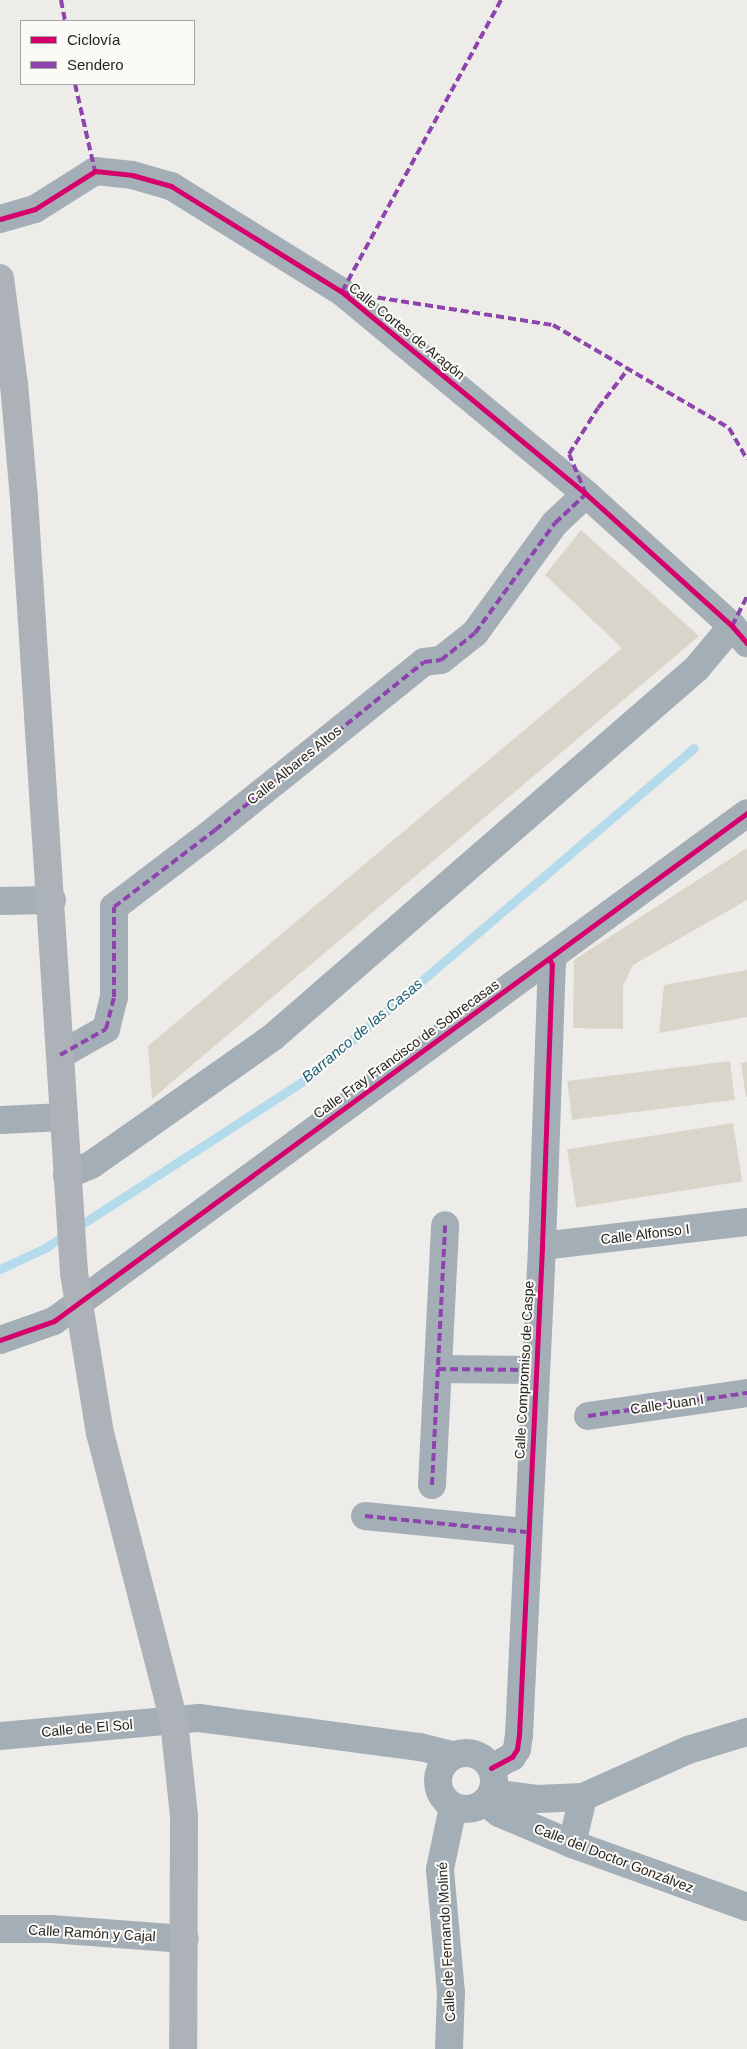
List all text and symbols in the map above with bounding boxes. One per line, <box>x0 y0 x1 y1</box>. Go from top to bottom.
legend <box>20 20 195 85</box>
text: Ciclovía <box>67 31 120 48</box>
text: Sendero <box>67 56 124 73</box>
street label: Calle Cortes de Aragón <box>345 279 469 383</box>
street label: Calle Albares Altos <box>243 721 345 809</box>
water label: Barranco de las Casas <box>298 974 426 1086</box>
street label: Calle Fray Francisco de Sobrecasas <box>310 976 502 1122</box>
street label: Calle Alfonso I <box>599 1220 691 1248</box>
street label: Calle Compromiso de Caspe <box>511 1280 537 1460</box>
street label: Calle Juan I <box>629 1391 705 1417</box>
street label: Calle de El Sol <box>41 1716 133 1740</box>
street label: Calle del Doctor Gonzálvez <box>532 1820 696 1896</box>
street label: Calle de Fernando Moliné <box>433 1862 459 2022</box>
street label: Calle Ramón y Cajal <box>28 1921 156 1945</box>

